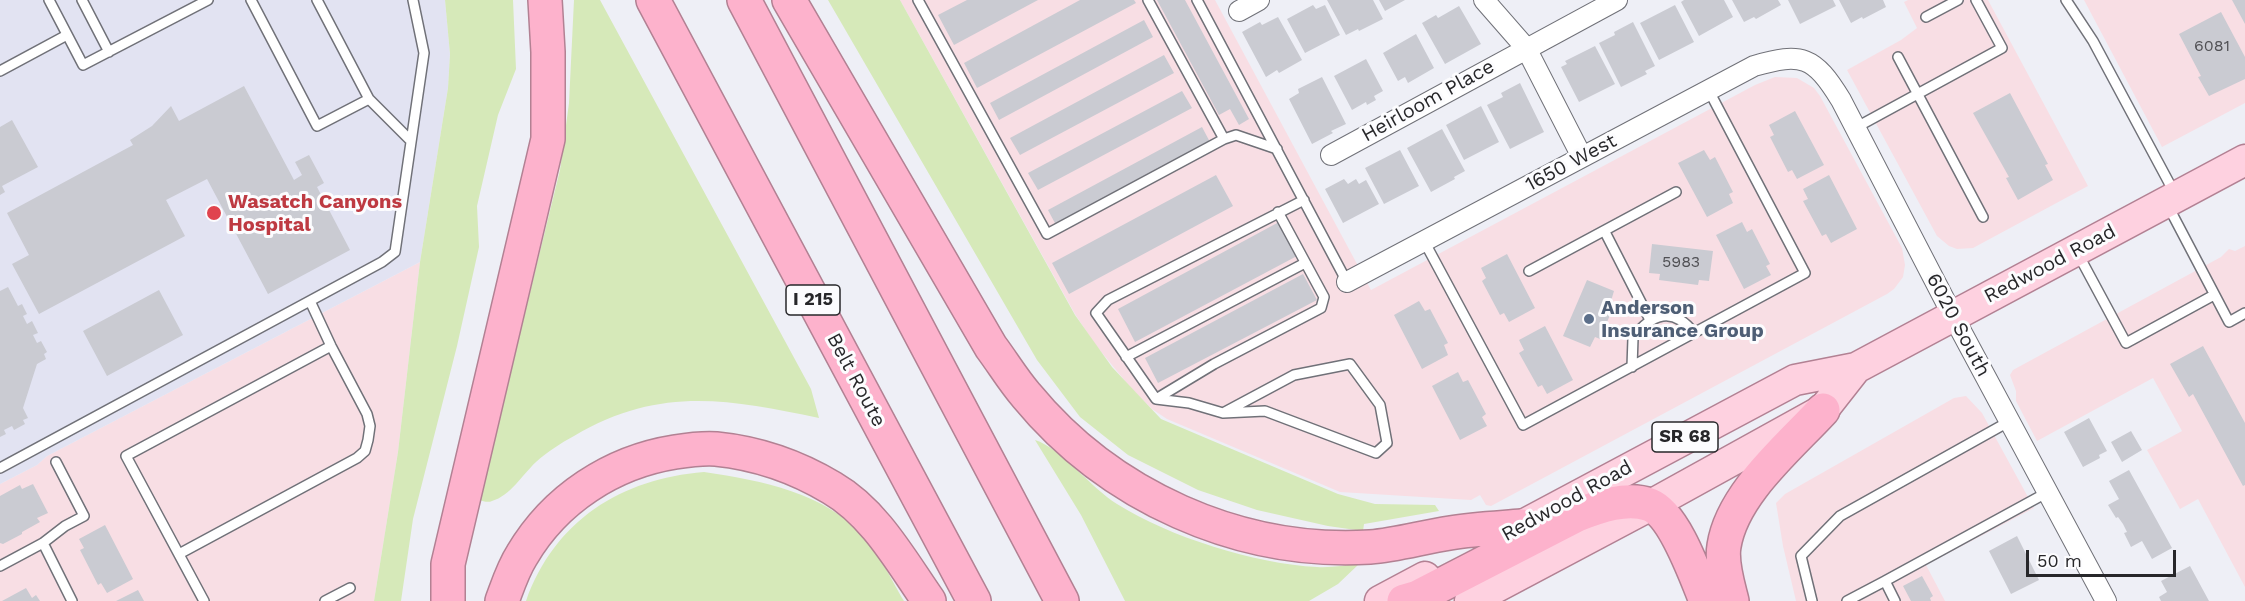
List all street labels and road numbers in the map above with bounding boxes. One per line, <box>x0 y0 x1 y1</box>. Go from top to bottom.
street label: Heirloom Place <box>1357 55 1499 147</box>
street label: 1650 West <box>1521 129 1621 197</box>
street label: Redwood Road <box>1980 219 2120 309</box>
street label: 6020 South <box>1921 269 1995 381</box>
road number: I 215 <box>786 285 840 315</box>
street label: Belt Route <box>821 329 891 431</box>
road number: SR 68 <box>1652 422 1718 452</box>
street label: Redwood Road <box>1498 455 1636 547</box>

